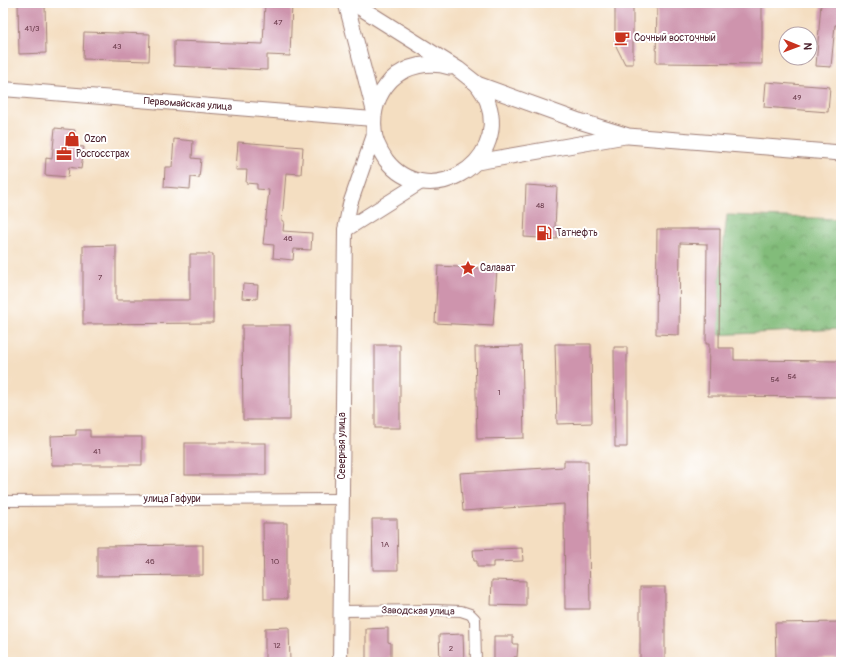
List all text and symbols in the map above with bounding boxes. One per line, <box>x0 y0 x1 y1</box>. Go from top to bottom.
house number: 47 <box>274 18 283 27</box>
house number: 41/3 <box>24 24 40 33</box>
north arrow <box>778 26 818 66</box>
cafe icon: Сочный восточный <box>613 29 631 47</box>
place label: Сочный восточный <box>634 32 716 44</box>
house number: 43 <box>112 42 122 51</box>
text: N <box>801 42 814 51</box>
house number: 49 <box>793 93 801 102</box>
street label: Первомайская улица <box>143 95 233 113</box>
shop icon: Ozon <box>63 130 81 148</box>
place label: Ozon <box>84 133 107 145</box>
office icon: Росгосстрах <box>55 145 73 163</box>
place label: Росгосстрах <box>76 148 130 160</box>
house number: 48 <box>536 201 544 210</box>
fuel station icon: Татнефть <box>535 224 553 242</box>
place label: Татнефть <box>556 227 598 239</box>
house number: 46 <box>283 234 293 243</box>
place icon: Салават <box>459 259 477 277</box>
place label: Салават <box>480 262 515 274</box>
house number: 7 <box>98 273 103 282</box>
house number: 54 <box>788 372 797 381</box>
house number: 54 <box>771 375 780 384</box>
house number: 1 <box>497 388 501 397</box>
street label: Северная улица <box>336 412 348 480</box>
house number: 41 <box>93 447 101 456</box>
street label: улица Гафури <box>142 493 201 505</box>
house number: 1А <box>381 540 389 549</box>
house number: 46 <box>145 557 155 566</box>
house number: 10 <box>271 557 280 566</box>
street label: Заводская улица <box>381 604 455 618</box>
house number: 12 <box>273 641 281 650</box>
house number: 2 <box>449 644 454 653</box>

